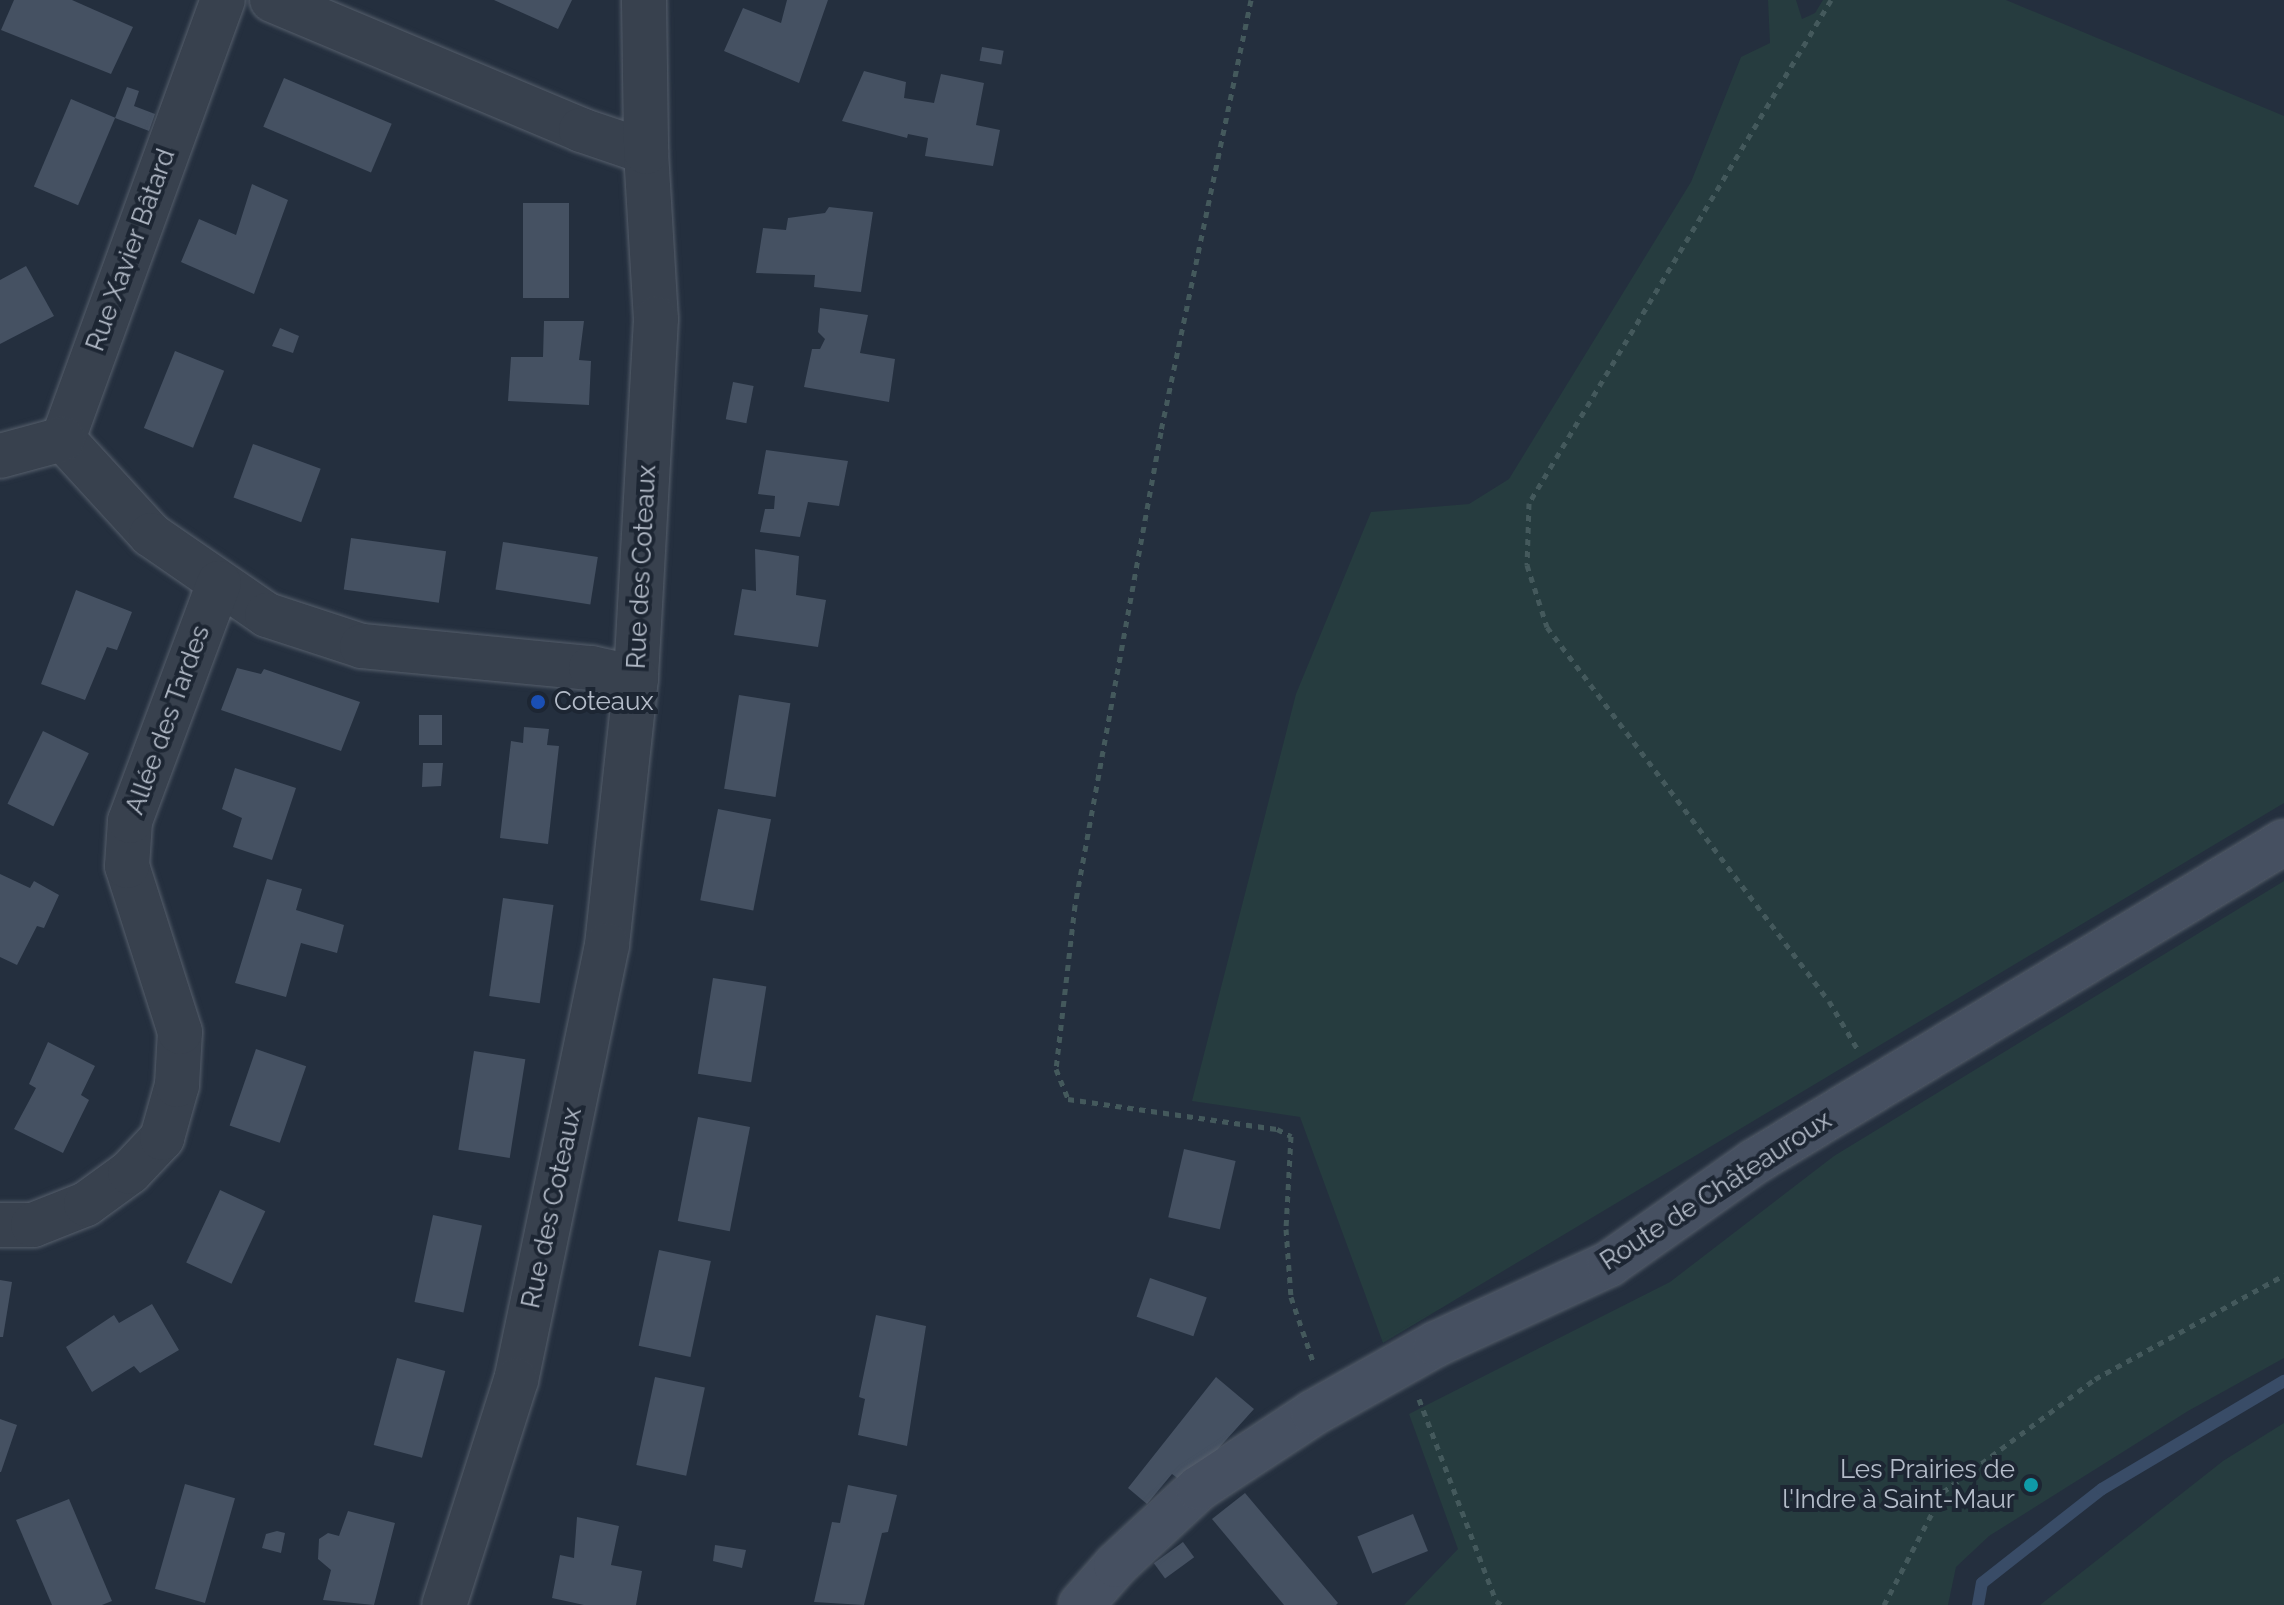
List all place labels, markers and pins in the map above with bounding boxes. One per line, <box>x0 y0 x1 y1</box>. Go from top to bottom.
place label: Coteaux <box>554 686 654 718</box>
marker: Coteaux <box>529 693 547 711</box>
place label: Les Prairies de l'Indre à Saint-Maur <box>1782 1454 2015 1516</box>
marker: Les Prairies de l'Indre à Saint-Maur <box>2022 1476 2040 1494</box>

